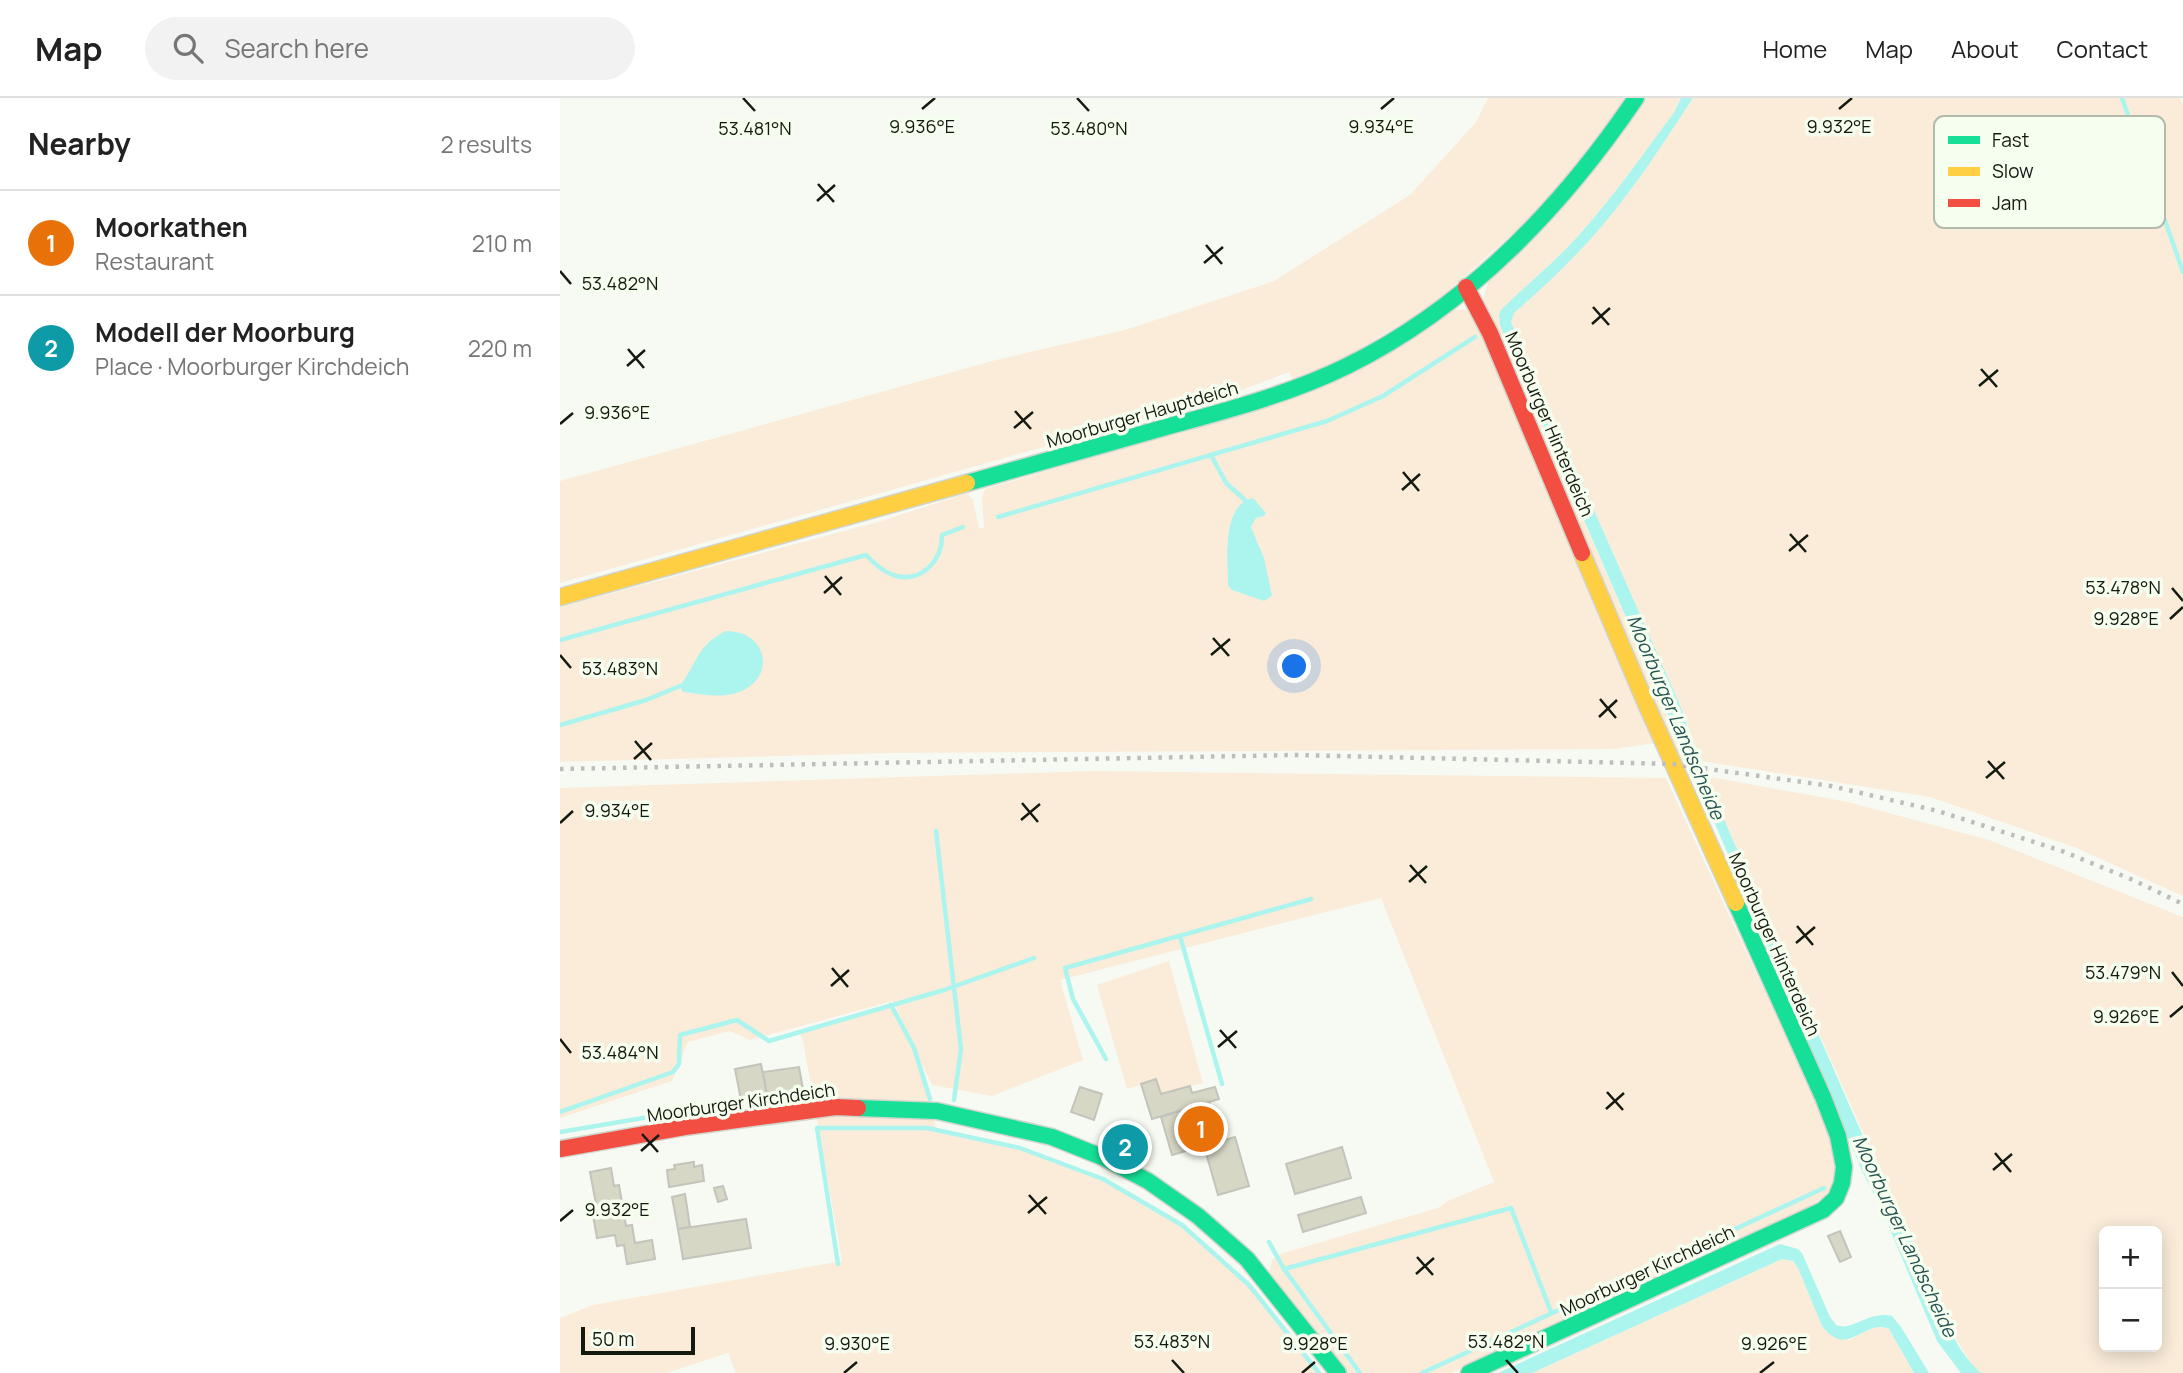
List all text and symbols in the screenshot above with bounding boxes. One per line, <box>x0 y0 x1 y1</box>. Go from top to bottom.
search box <box>145 17 635 80</box>
text: Map <box>35 26 103 71</box>
icon: search <box>169 29 207 67</box>
text: Search here <box>225 30 369 66</box>
text: Home <box>1762 32 1827 65</box>
text: Map <box>1865 32 1913 65</box>
text: About <box>1951 32 2019 65</box>
text: Contact <box>2057 32 2148 65</box>
text: 9.936°E <box>889 114 955 138</box>
text: 9.934°E <box>1348 114 1414 138</box>
text: 9.932°E <box>1806 114 1872 138</box>
text: 53.481°N <box>718 116 792 140</box>
text: 53.480°N <box>1050 116 1128 140</box>
legend <box>1934 116 2165 228</box>
text: Nearby <box>28 123 131 164</box>
text: Fast <box>1992 127 2029 153</box>
text: 2 results <box>440 128 532 160</box>
text: Slow <box>1992 158 2034 184</box>
text: Jam <box>1992 190 2027 216</box>
text: Moorkathen <box>95 209 248 245</box>
text: 1 <box>46 227 56 259</box>
text: 210 m <box>472 227 532 259</box>
text: Restaurant <box>95 245 214 277</box>
text: 53.482°N <box>582 271 658 295</box>
text: Modell der Moorburg <box>95 314 355 350</box>
street label: Moorburger Hinterdeich <box>1500 328 1600 520</box>
text: 2 <box>44 332 58 364</box>
text: 220 m <box>468 332 532 364</box>
text: Place · Moorburger Kirchdeich <box>95 350 409 382</box>
street label: Moorburger Hauptdeich <box>1043 375 1241 453</box>
text: 9.936°E <box>584 400 650 424</box>
text: 53.478°N <box>2085 575 2161 599</box>
text: 9.928°E <box>2093 606 2159 630</box>
water label: Moorburger Landscheide <box>1621 611 1732 825</box>
your location <box>1277 649 1311 683</box>
text: 53.483°N <box>582 656 658 680</box>
text: 9.934°E <box>584 798 650 822</box>
street label: Moorburger Hinterdeich <box>1724 848 1826 1040</box>
text: 53.479°N <box>2085 960 2161 984</box>
text: 9.926°E <box>2093 1004 2159 1028</box>
text: 53.484°N <box>581 1040 659 1064</box>
street label: Moorburger Kirchdeich <box>645 1077 837 1127</box>
pin: 1 <box>1178 1103 1224 1155</box>
pin: 2 <box>1102 1121 1148 1173</box>
water label: Moorburger Landscheide <box>1847 1131 1964 1343</box>
text: 9.932°E <box>584 1197 650 1221</box>
street label: Moorburger Kirchdeich <box>1556 1219 1738 1321</box>
map controls <box>2099 1226 2162 1352</box>
button: + <box>2099 1226 2162 1289</box>
button: − <box>2099 1289 2162 1352</box>
scale bar <box>581 1324 695 1356</box>
text: 50 m <box>592 1326 634 1352</box>
text: 53.483°N <box>1134 1329 1210 1353</box>
text: 53.482°N <box>1468 1329 1544 1353</box>
text: 9.930°E <box>824 1331 890 1355</box>
text: 9.928°E <box>1282 1331 1348 1355</box>
text: 9.926°E <box>1741 1331 1807 1355</box>

